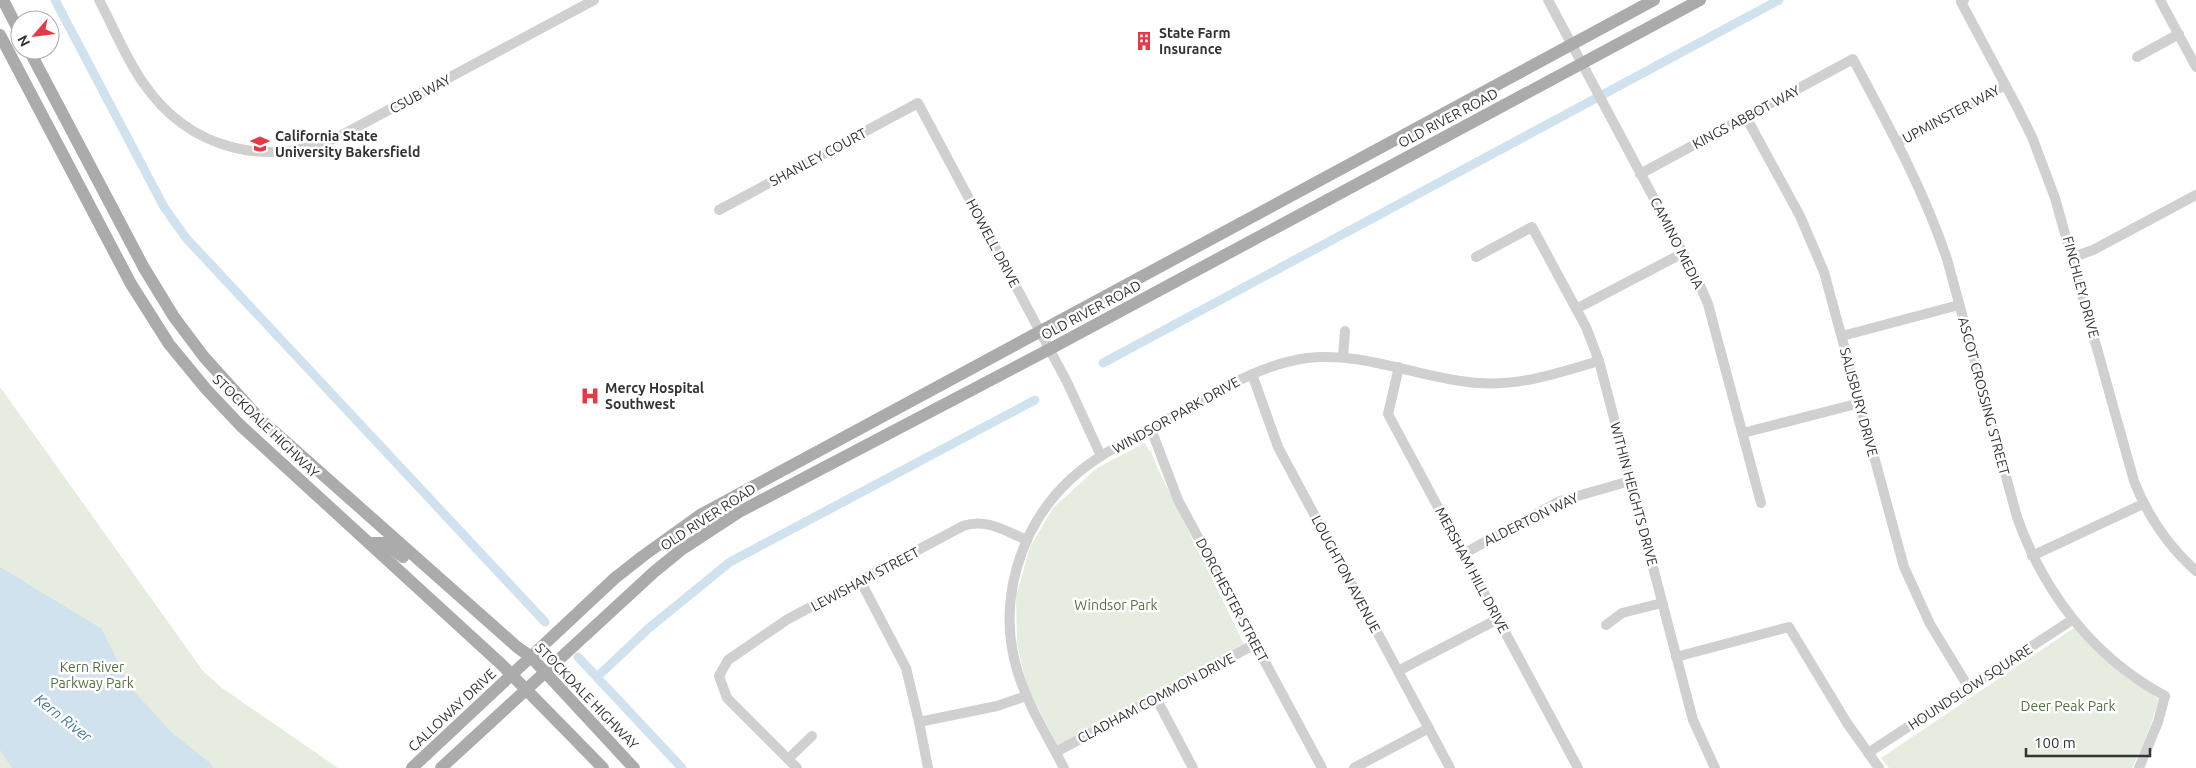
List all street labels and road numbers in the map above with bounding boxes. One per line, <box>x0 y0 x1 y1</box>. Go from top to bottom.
street label: CSUB WAY <box>387 71 453 117</box>
street label: KINGS ABBOT WAY <box>1690 82 1802 152</box>
street label: UPMINSTER WAY <box>1900 82 2002 146</box>
street label: OLD RIVER ROAD <box>1395 85 1501 151</box>
street label: SHANLEY COURT <box>767 125 870 189</box>
street label: CAMINO MEDIA <box>1647 195 1707 291</box>
street label: HOWELL DRIVE <box>963 196 1023 290</box>
street label: FINCHLEY DRIVE <box>2060 234 2102 340</box>
street label: OLD RIVER ROAD <box>1038 277 1144 343</box>
street label: ASCOT CROSSING STREET <box>1955 315 2013 477</box>
street label: SALISBURY DRIVE <box>1837 346 1881 458</box>
street label: STOCKDALE HIGHWAY <box>210 371 322 481</box>
street label: WINDSOR PARK DRIVE <box>1110 373 1242 457</box>
street label: WITHIN HEIGHTS DRIVE <box>1607 420 1661 568</box>
street label: OLD RIVER ROAD <box>657 480 759 554</box>
street label: ALDERTON WAY <box>1481 489 1581 549</box>
street label: MERSHAM HILL DRIVE <box>1432 504 1512 636</box>
street label: LOUGHTON AVENUE <box>1308 513 1384 635</box>
street label: DORCHESTER STREET <box>1193 535 1272 665</box>
street label: LEWISHAM STREET <box>808 544 922 614</box>
street label: STOCKDALE HIGHWAY <box>532 640 642 752</box>
street label: HOUNDSLOW SQUARE <box>1905 641 2035 733</box>
street label: CLADHAM COMMON DRIVE <box>1075 650 1238 746</box>
street label: CALLOWAY DRIVE <box>405 665 499 755</box>

